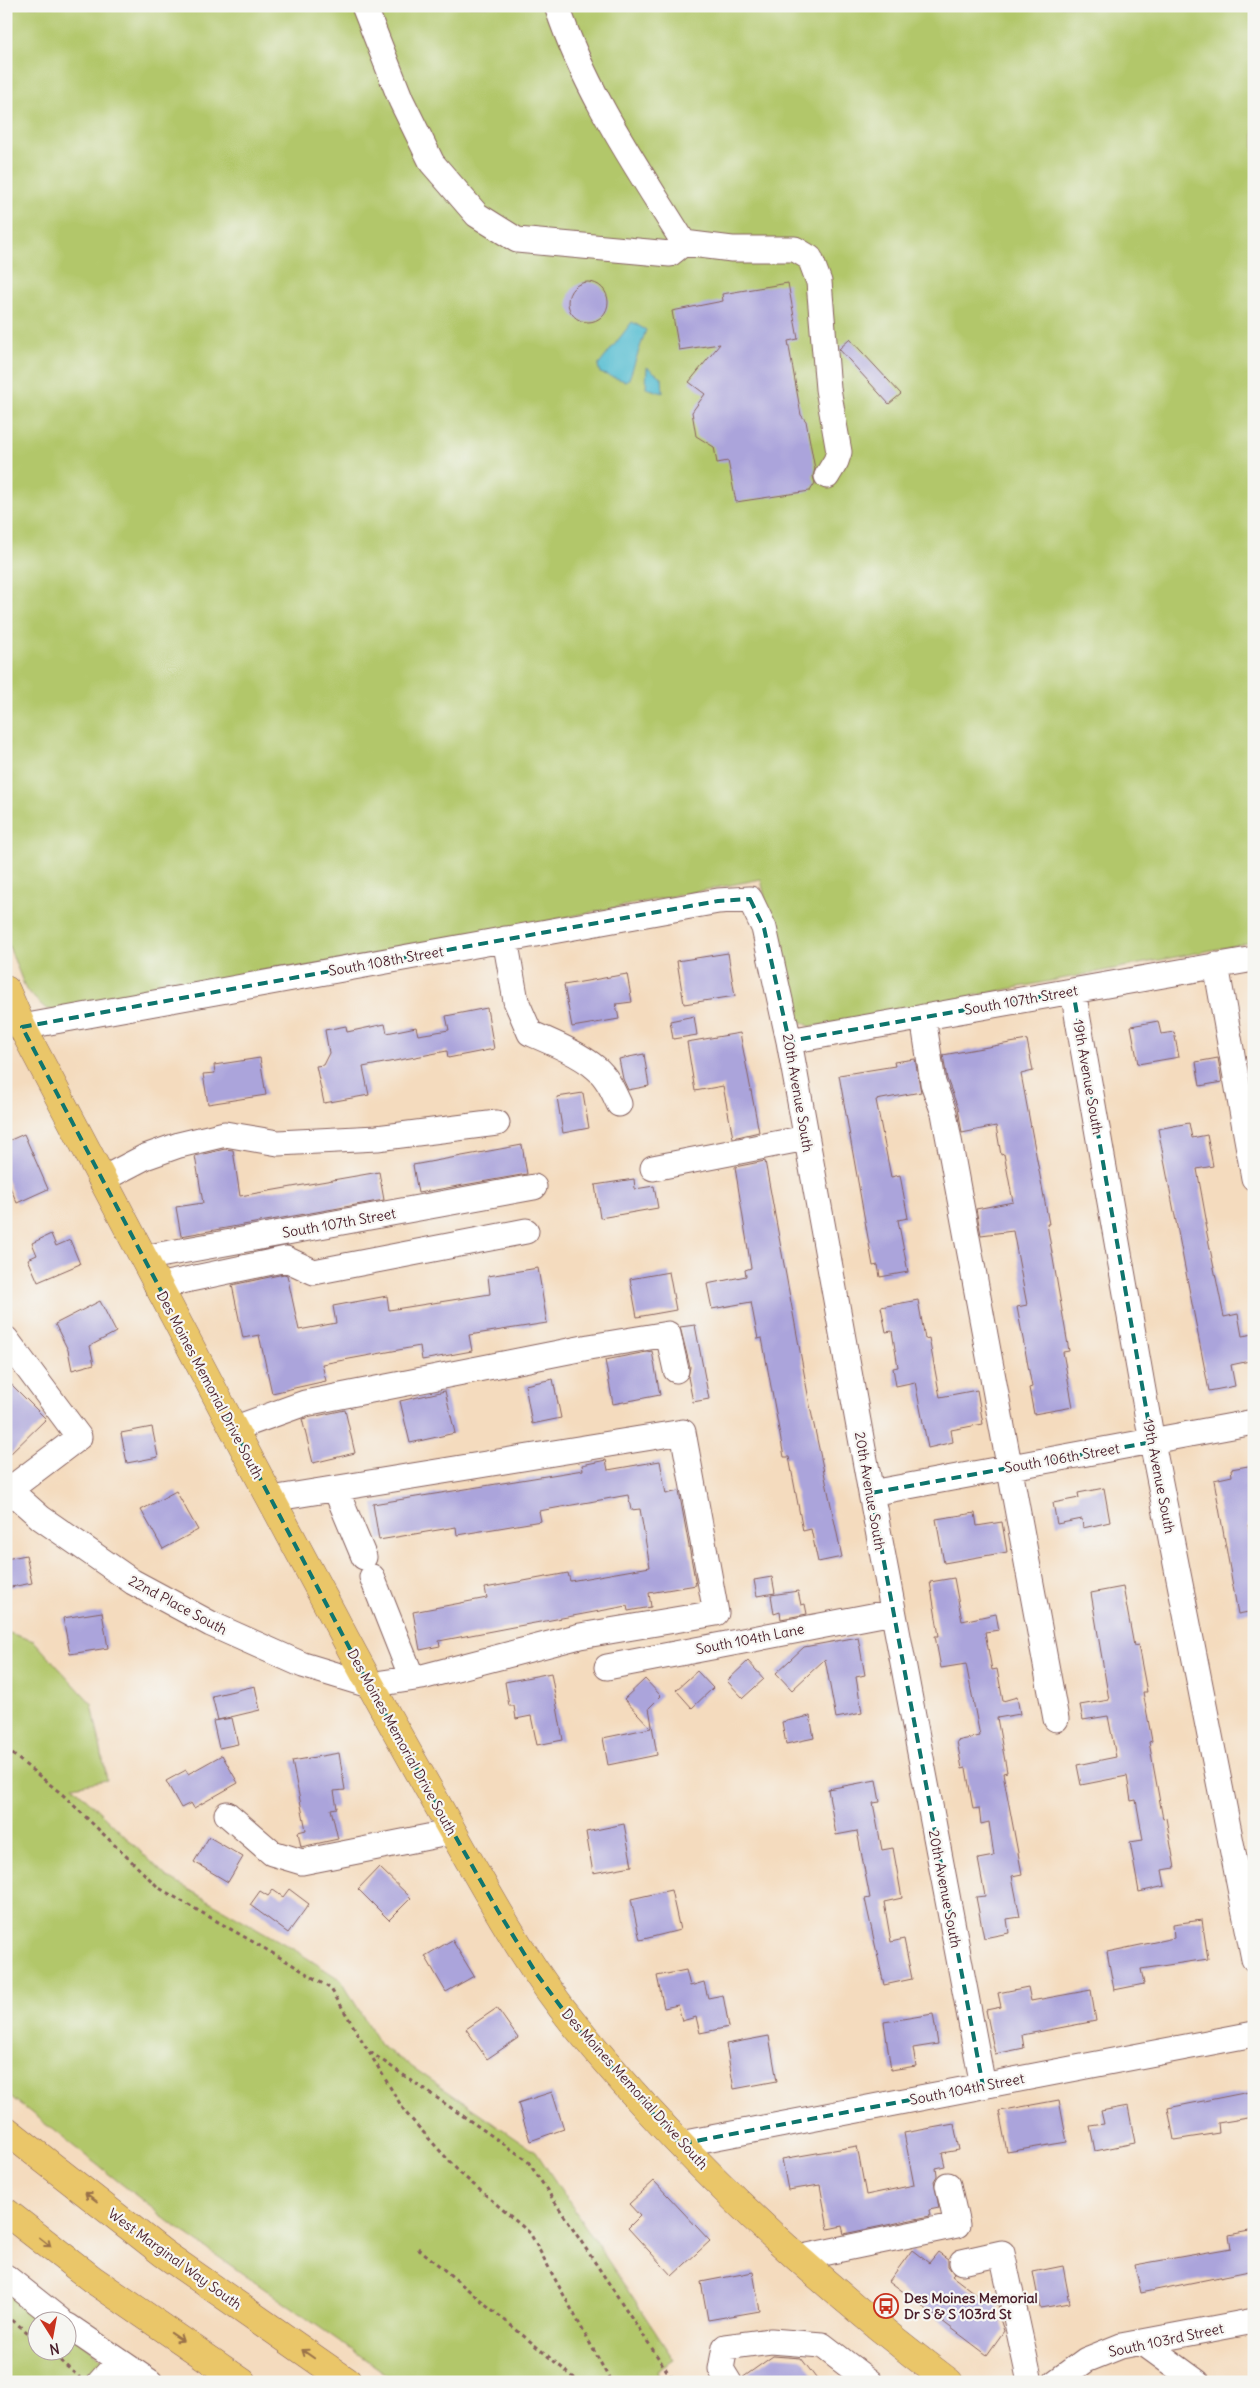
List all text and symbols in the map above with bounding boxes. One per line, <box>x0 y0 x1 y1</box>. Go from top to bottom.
street label: South 108th Street <box>327 942 445 980</box>
street label: South 107th Street <box>963 981 1079 1019</box>
street label: 19th Avenue South <box>1069 1018 1107 1136</box>
street label: 20th Avenue South <box>779 1032 817 1154</box>
street label: South 107th Street <box>281 1204 397 1242</box>
street label: Des Moines Memorial Drive South <box>153 1288 267 1482</box>
street label: 19th Avenue South <box>1139 1417 1179 1535</box>
street label: 20th Avenue South <box>851 1430 889 1552</box>
street label: South 106th Street <box>1003 1439 1121 1477</box>
street label: 22nd Place South <box>126 1571 230 1639</box>
street label: South 104th Lane <box>694 1620 806 1658</box>
street label: Des Moines Memorial Drive South <box>343 1646 461 1838</box>
street label: 20th Avenue South <box>925 1828 965 1950</box>
street label: Des Moines Memorial Drive South <box>558 2005 712 2173</box>
street label: South 104th Street <box>908 2069 1026 2109</box>
one-way arrow <box>84 2192 98 2202</box>
street label: West Marginal Way South <box>105 2205 245 2313</box>
one-way arrow <box>38 2236 51 2247</box>
place label: Des Moines Memorial Dr S & S 103rd St <box>904 2289 1038 2323</box>
bus stop icon: Des Moines Memorial Dr S & S 103rd St <box>873 2293 899 2319</box>
north arrow <box>28 2310 78 2360</box>
street label: South 103rd Street <box>1107 2319 1225 2361</box>
one-way arrow <box>169 2332 183 2342</box>
text: N <box>48 2339 61 2359</box>
one-way arrow <box>301 2349 315 2359</box>

